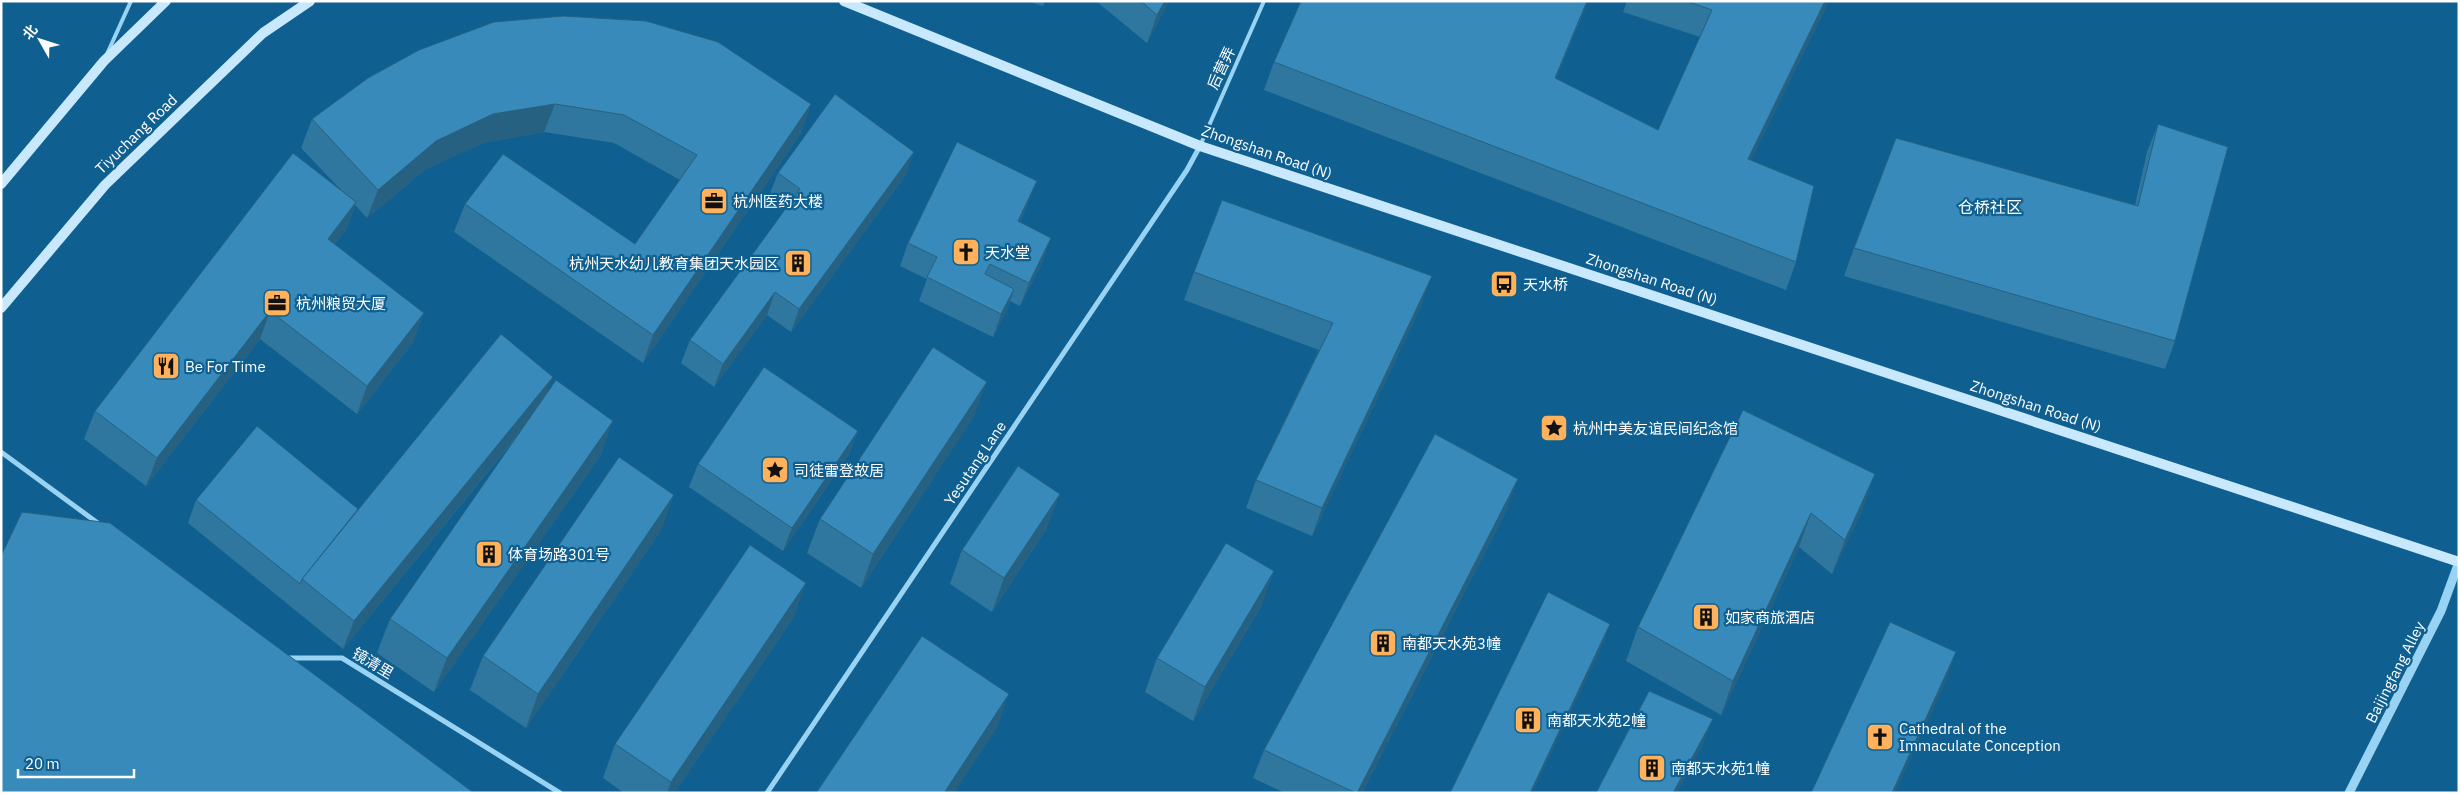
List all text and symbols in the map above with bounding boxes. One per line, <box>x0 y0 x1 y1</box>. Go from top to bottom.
north arrow <box>15 15 65 65</box>
text: 北 <box>18 21 41 43</box>
street label: 后营弄 <box>1203 44 1239 92</box>
street label: Tiyuchang Road <box>91 90 181 178</box>
street label: Zhongshan Road (N) <box>1199 121 1335 183</box>
office icon: 杭州医药大楼 <box>699 186 729 216</box>
place label: 杭州医药大楼 <box>733 192 823 211</box>
district label: 仓桥社区 <box>1958 197 2022 217</box>
church icon: 天水堂 <box>951 237 981 267</box>
place label: 天水堂 <box>985 243 1030 262</box>
building icon: 杭州天水幼儿教育集团天水园区 <box>783 248 813 278</box>
street label: Zhongshan Road (N) <box>1584 249 1720 309</box>
place label: 杭州天水幼儿教育集团天水园区 <box>569 254 779 273</box>
bus stop icon: 天水桥 <box>1489 269 1519 299</box>
place label: 天水桥 <box>1523 275 1568 294</box>
office icon: 杭州粮贸大厦 <box>262 288 292 318</box>
place label: 杭州粮贸大厦 <box>296 294 386 313</box>
restaurant icon: Be For Time <box>151 351 181 381</box>
place label: Be For Time <box>185 357 266 376</box>
street label: Zhongshan Road (N) <box>1968 376 2104 436</box>
place icon: 杭州中美友谊民间纪念馆 <box>1539 413 1569 443</box>
street label: Yesutang Lane <box>940 417 1010 509</box>
place label: 杭州中美友谊民间纪念馆 <box>1573 419 1738 438</box>
place icon: 司徒雷登故居 <box>760 455 790 485</box>
place label: 司徒雷登故居 <box>794 461 884 480</box>
building icon: 体育场路301号 <box>474 539 504 569</box>
place label: 体育场路301号 <box>508 545 610 564</box>
building icon: 如家商旅酒店 <box>1691 602 1721 632</box>
place label: 如家商旅酒店 <box>1725 608 1815 627</box>
street label: Baijingfang Alley <box>2361 617 2429 726</box>
building icon: 南都天水苑3幢 <box>1368 628 1398 658</box>
place label: 南都天水苑3幢 <box>1402 634 1501 653</box>
street label: 镜清里 <box>349 643 397 683</box>
building icon: 南都天水苑2幢 <box>1513 705 1543 735</box>
place label: 南都天水苑2幢 <box>1547 711 1646 730</box>
place label: Cathedral of the Immaculate Conception <box>1899 719 2061 755</box>
church icon: Cathedral of the Immaculate Conception <box>1865 722 1895 752</box>
scale bar <box>18 746 134 778</box>
building icon: 南都天水苑1幢 <box>1637 753 1667 783</box>
text: 20 m <box>25 754 60 773</box>
place label: 南都天水苑1幢 <box>1671 759 1770 778</box>

